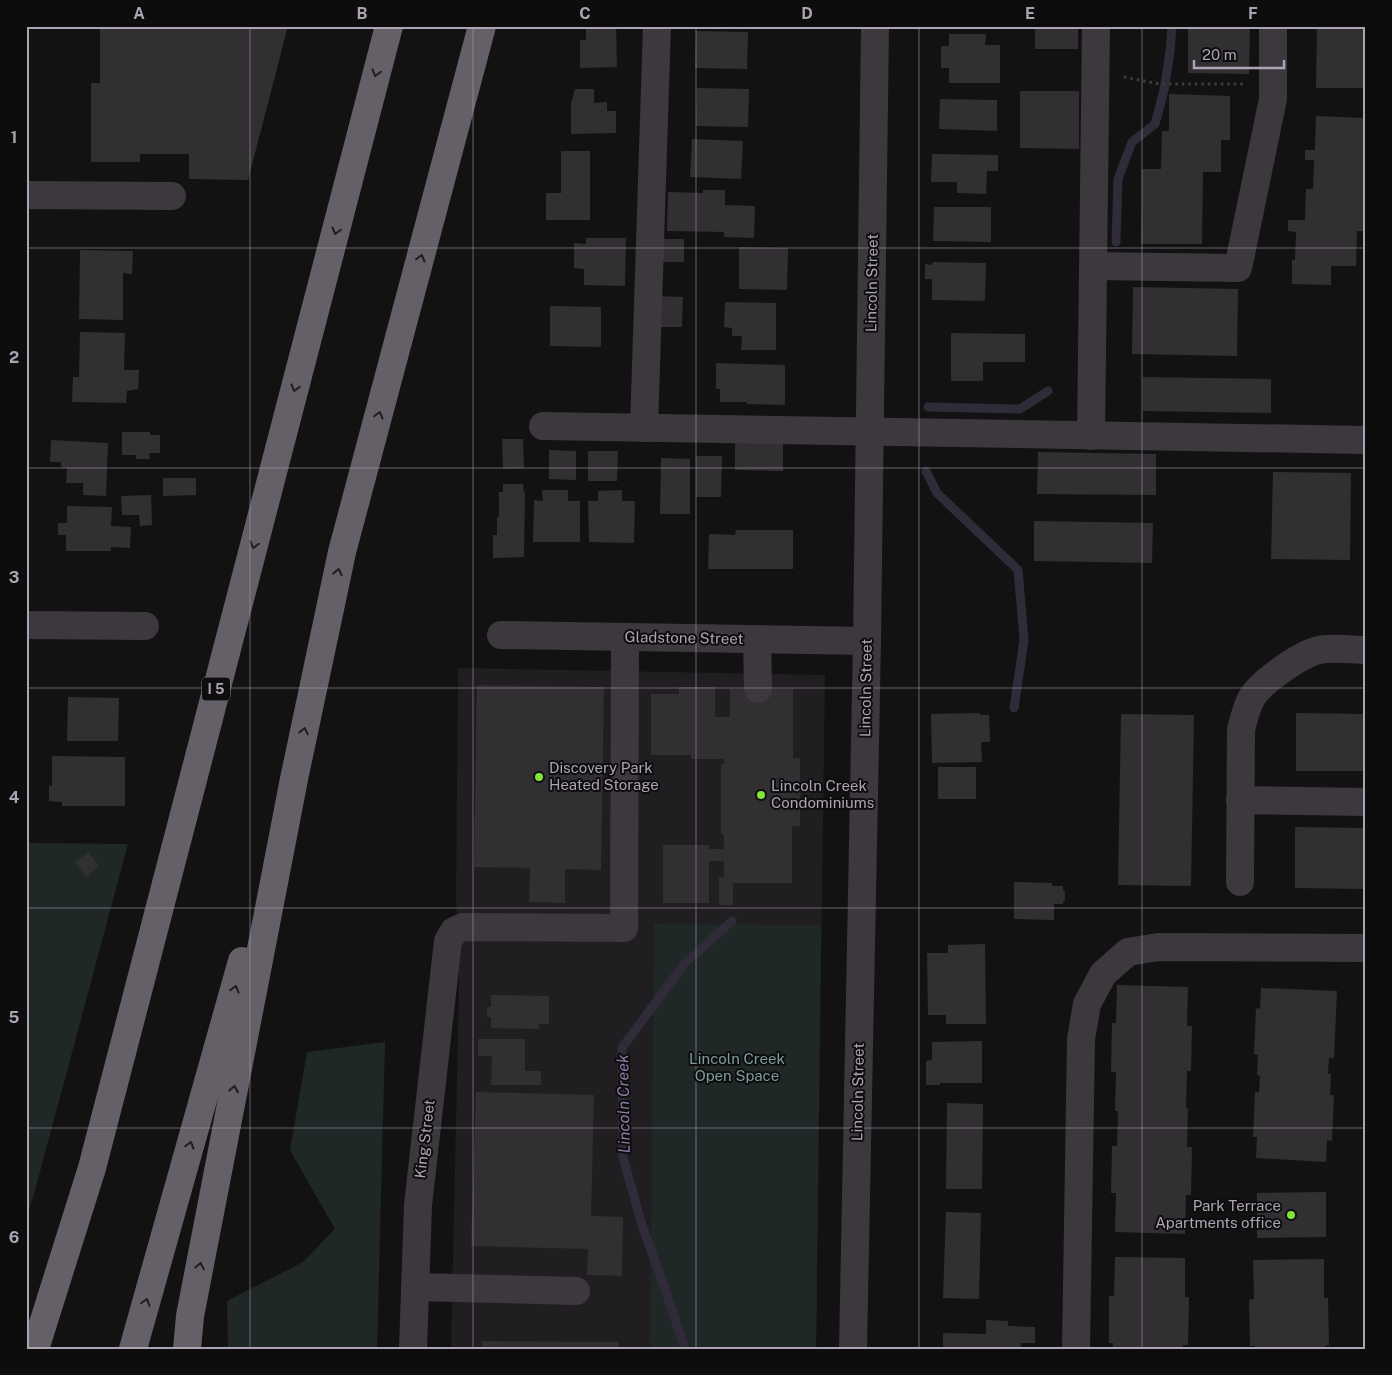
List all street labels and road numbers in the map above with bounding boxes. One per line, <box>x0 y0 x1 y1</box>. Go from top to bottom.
street label: Lincoln Street <box>862 234 881 332</box>
street label: Gladstone Street <box>624 628 744 647</box>
street label: Lincoln Street <box>856 639 875 737</box>
road number: I 5 <box>202 678 230 701</box>
street label: Lincoln Street <box>848 1043 867 1141</box>
street label: King Street <box>411 1098 438 1179</box>

